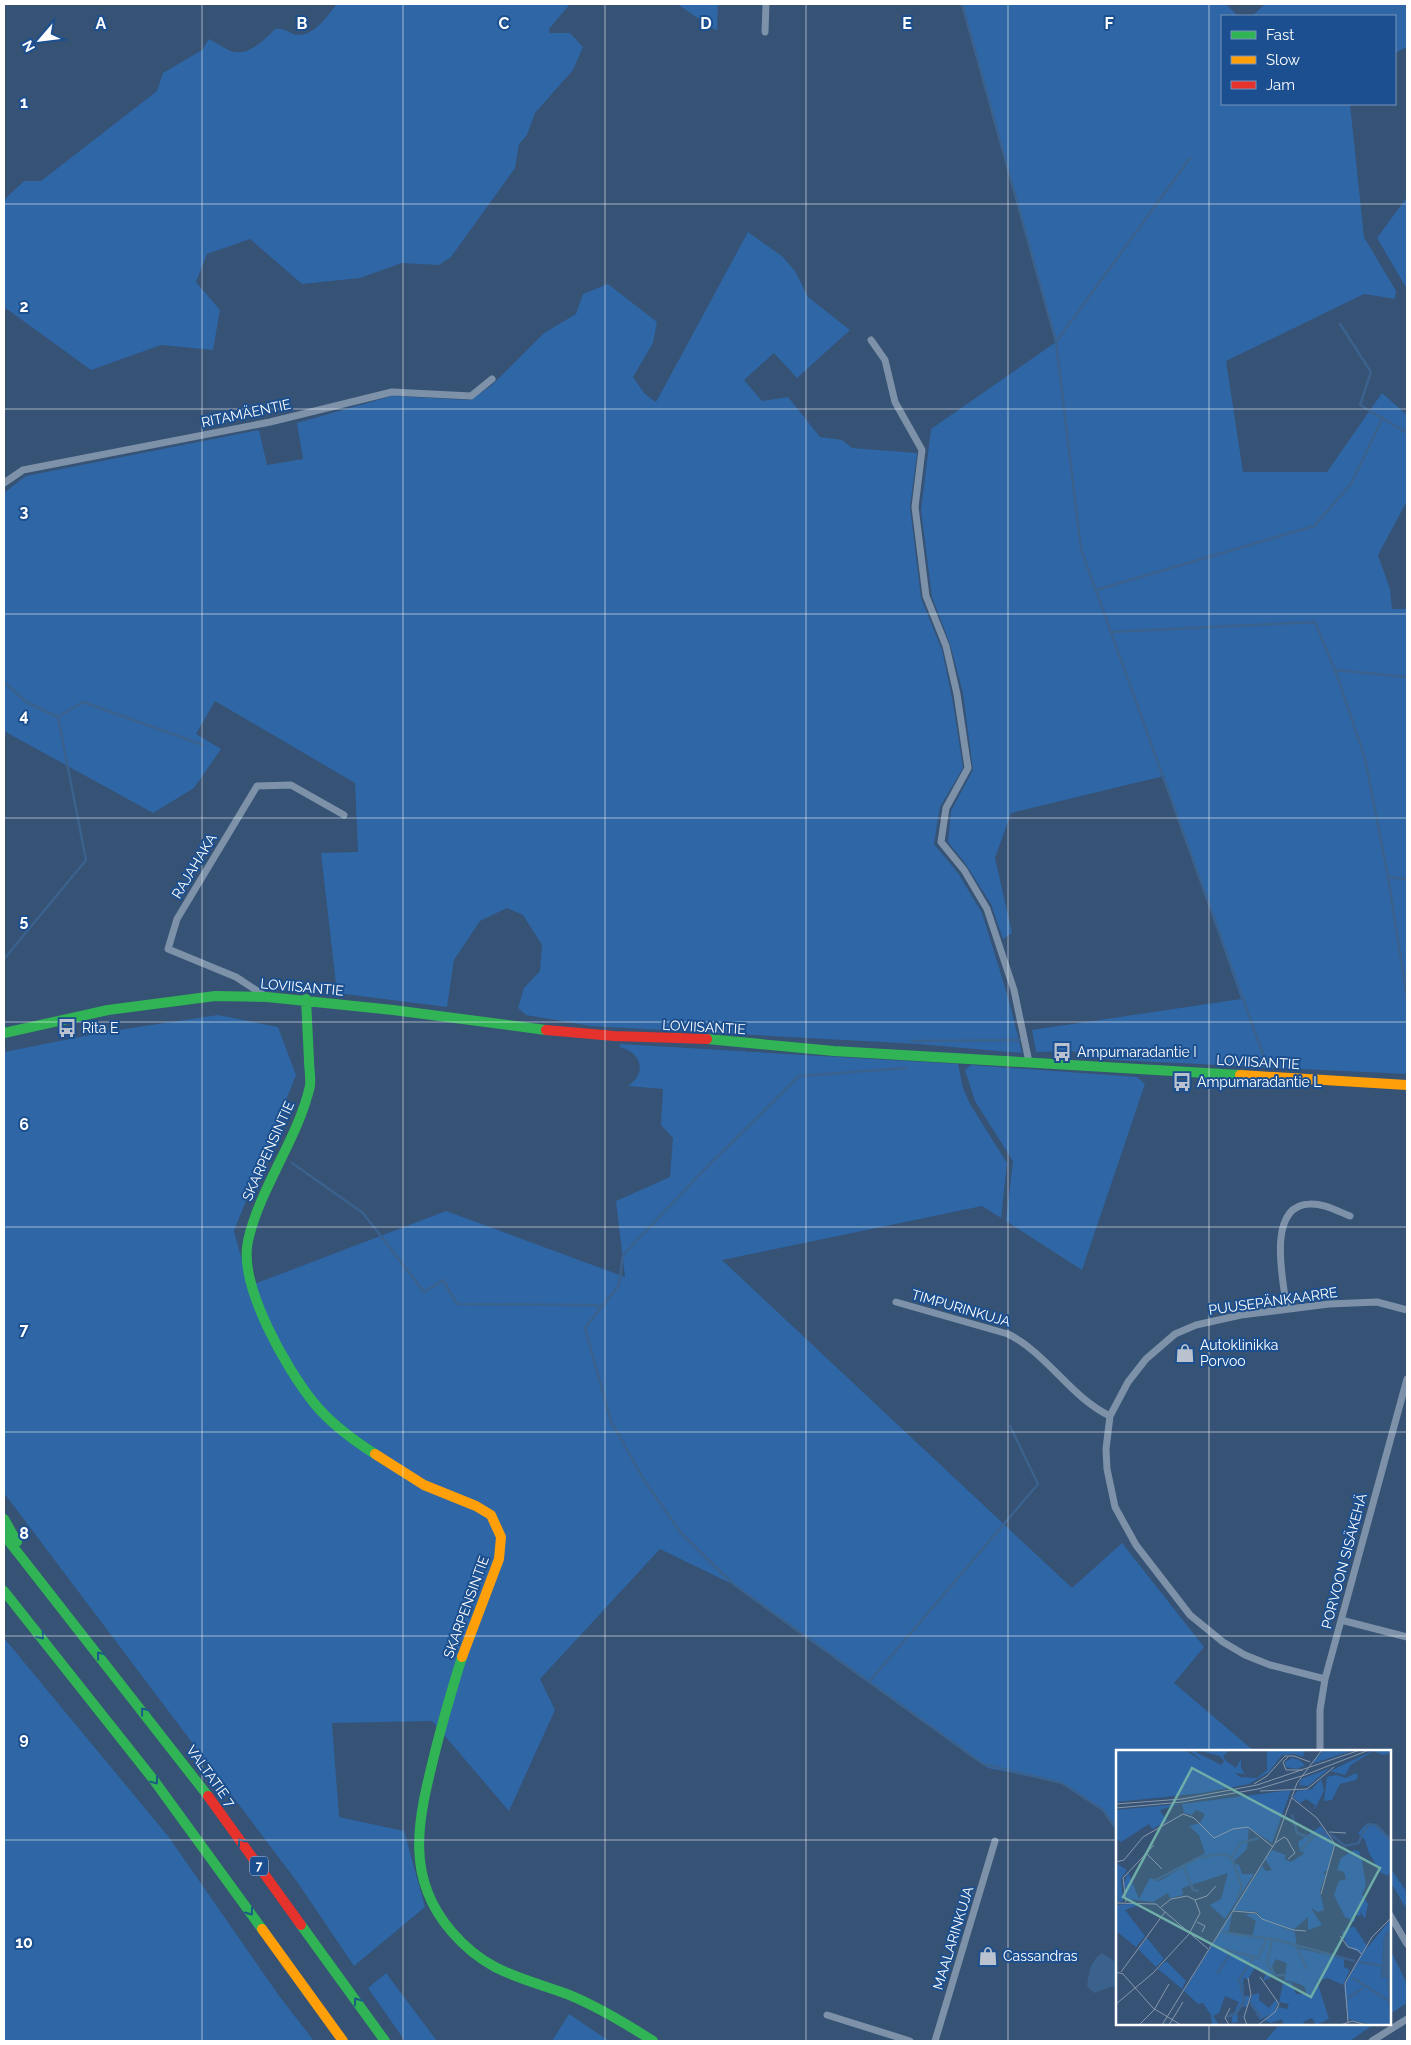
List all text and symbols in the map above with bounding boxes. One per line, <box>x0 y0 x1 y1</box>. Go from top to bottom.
text: A <box>96 14 107 33</box>
text: B <box>297 14 308 33</box>
text: C <box>499 14 510 33</box>
text: D <box>700 14 712 33</box>
text: E <box>902 14 912 33</box>
text: F <box>1104 14 1114 33</box>
north arrow <box>15 15 65 65</box>
legend <box>1221 15 1396 105</box>
text: Fast <box>1266 26 1294 44</box>
text: N <box>19 38 38 55</box>
text: Slow <box>1266 51 1300 69</box>
text: Jam <box>1266 76 1295 94</box>
text: 1 <box>20 93 28 112</box>
text: 2 <box>19 297 29 316</box>
street label: RITAMÄENTIE <box>199 394 292 430</box>
text: 3 <box>20 502 29 521</box>
text: 4 <box>19 706 29 725</box>
street label: RAJAHAKA <box>168 830 220 901</box>
text: 5 <box>20 911 29 930</box>
street label: LOVIISANTIE <box>260 975 344 999</box>
bus stop icon: Rita E <box>56 1017 78 1039</box>
street label: LOVIISANTIE <box>662 1017 746 1037</box>
place label: Rita E <box>82 1020 119 1036</box>
bus stop icon: Ampumaradantie I <box>1051 1041 1073 1063</box>
place label: Ampumaradantie I <box>1077 1044 1197 1060</box>
street label: LOVIISANTIE <box>1216 1052 1300 1072</box>
bus stop icon: Ampumaradantie L <box>1171 1071 1193 1093</box>
place label: Ampumaradantie L <box>1197 1074 1321 1090</box>
street label: SKARPENSINTIE <box>239 1099 297 1203</box>
text: 6 <box>19 1115 29 1134</box>
street label: PUUSEPÄNKAARRE <box>1207 1282 1338 1318</box>
street label: TIMPURINKUJA <box>910 1286 1013 1330</box>
text: 7 <box>20 1320 29 1339</box>
place label: Autoklinikka Porvoo <box>1200 1337 1278 1369</box>
shop icon: Autoklinikka Porvoo <box>1174 1342 1196 1364</box>
street label: PORVOON SISÄKEHÄ <box>1316 1490 1370 1631</box>
text: 8 <box>19 1524 29 1543</box>
street label: SKARPENSINTIE <box>440 1554 492 1660</box>
one-way arrow <box>35 1630 43 1639</box>
one-way arrow <box>98 1652 106 1661</box>
one-way arrow <box>142 1708 150 1717</box>
text: 9 <box>19 1729 29 1748</box>
street label: VALTATIE 7 <box>183 1742 239 1810</box>
inset map <box>1116 1750 1391 2025</box>
one-way arrow <box>149 1775 158 1785</box>
one-way arrow <box>238 1838 248 1847</box>
road number: 7 <box>250 1856 268 1875</box>
street label: MAALARINKUJA <box>930 1884 977 1992</box>
one-way arrow <box>245 1906 253 1915</box>
text: 10 <box>15 1933 33 1952</box>
shop icon: Cassandras <box>977 1945 999 1967</box>
place label: Cassandras <box>1003 1948 1078 1964</box>
one-way arrow <box>354 1998 363 2007</box>

